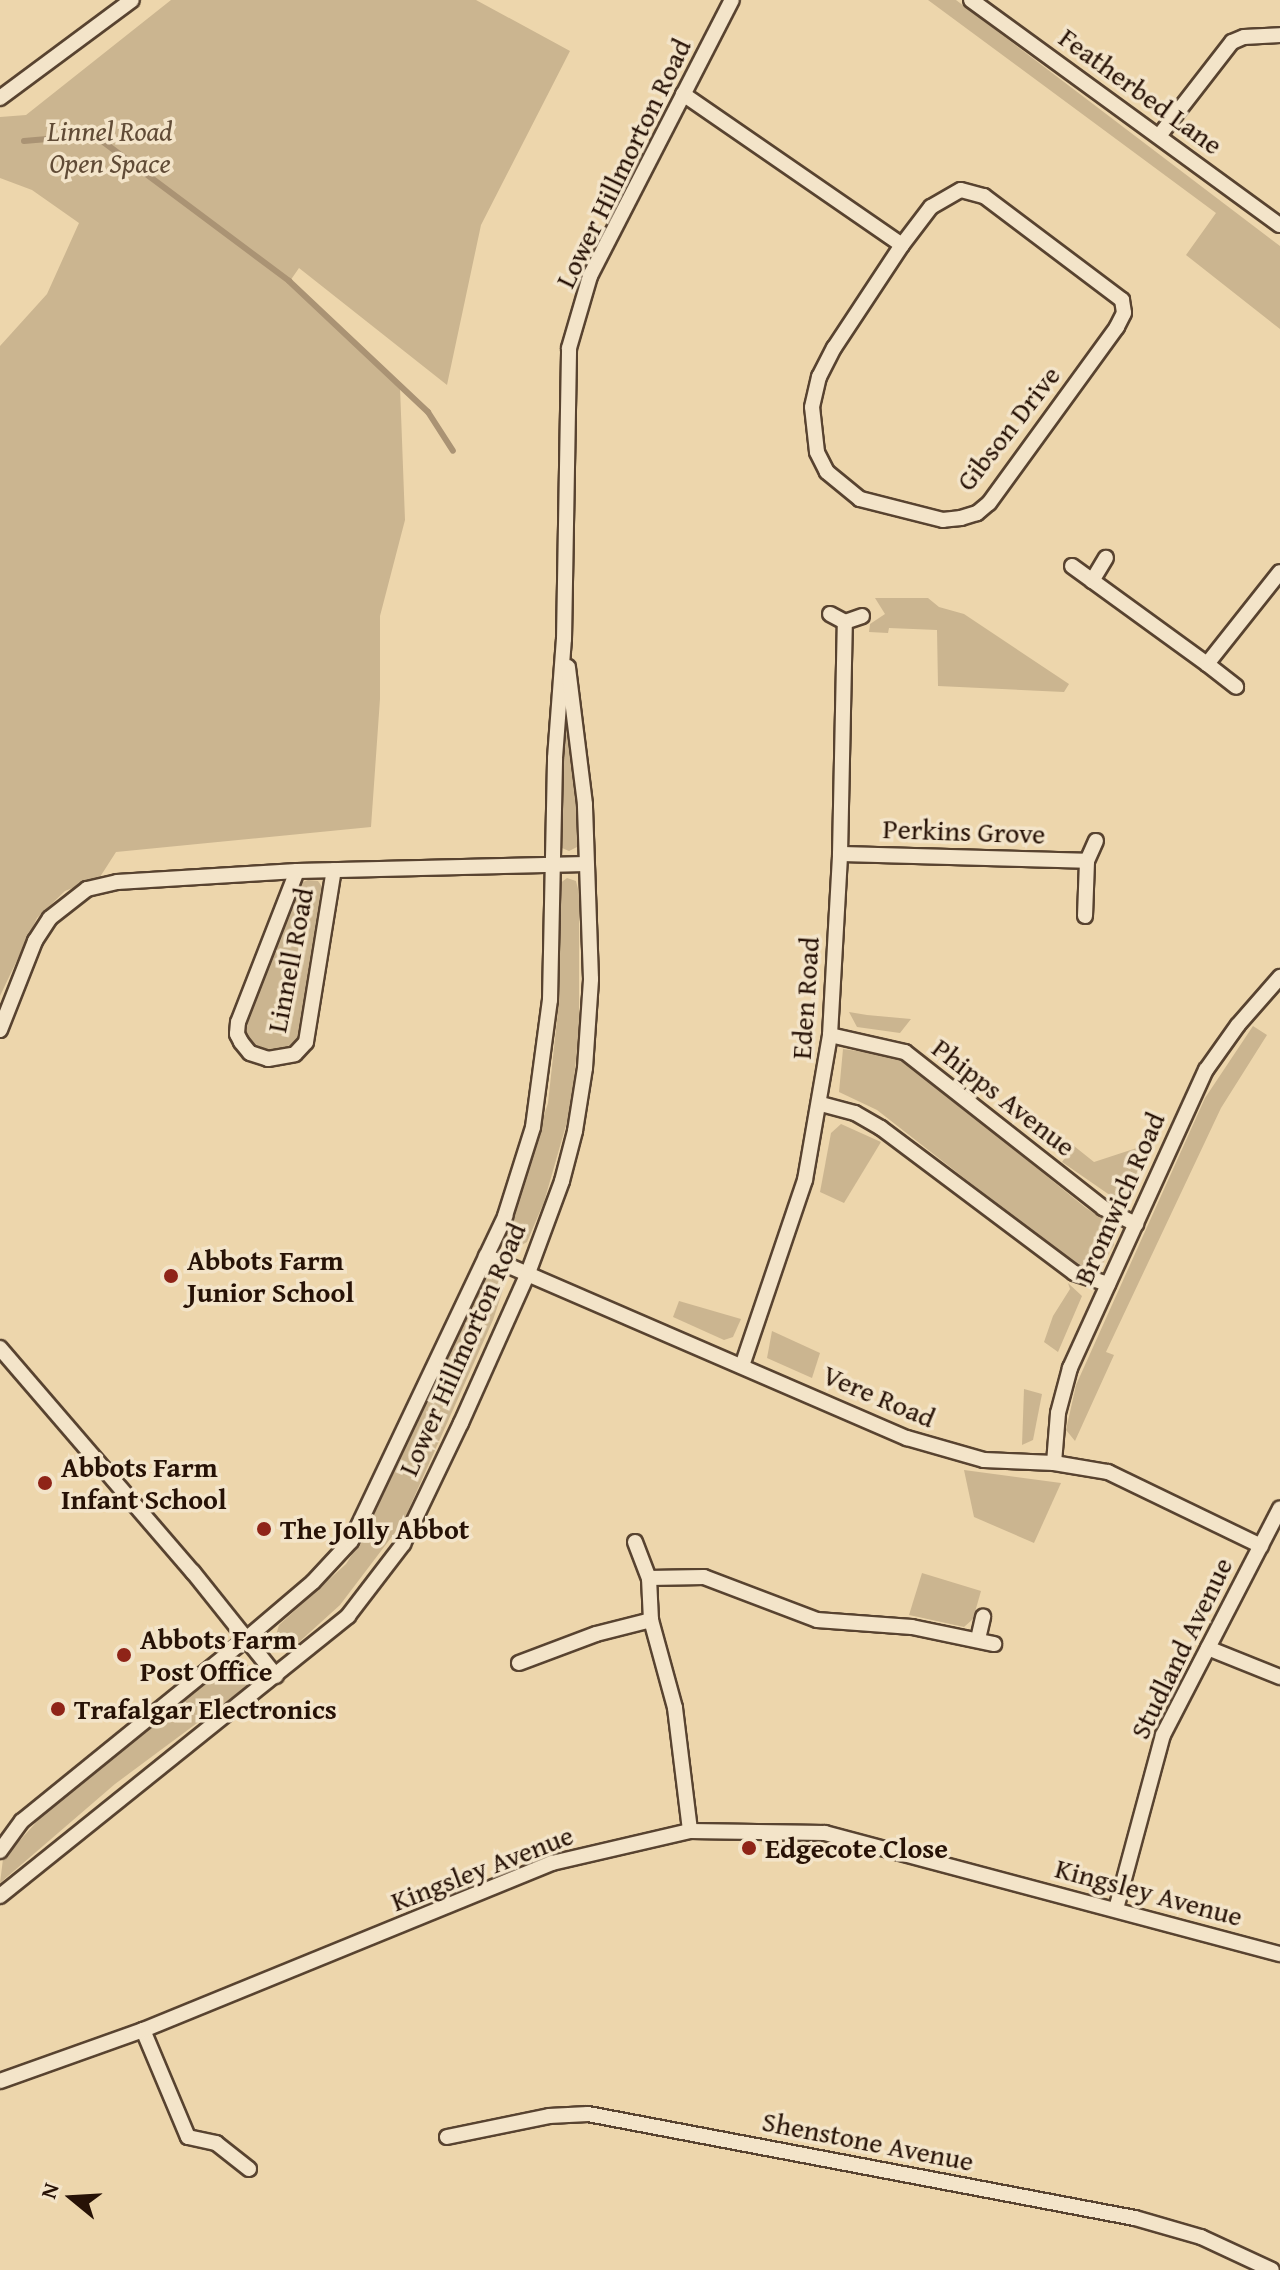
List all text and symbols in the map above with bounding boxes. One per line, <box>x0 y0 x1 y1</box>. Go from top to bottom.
street label: Featherbed Lane <box>1053 20 1229 162</box>
street label: Lower Hillmorton Road <box>548 33 698 293</box>
park label: Linnel Road Open Space <box>47 114 173 180</box>
street label: Gibson Drive <box>949 359 1067 497</box>
street label: Perkins Grove <box>882 811 1046 851</box>
street label: Linnell Road <box>260 885 320 1035</box>
street label: Eden Road <box>784 936 826 1060</box>
street label: Phipps Avenue <box>926 1031 1082 1163</box>
street label: Bromwich Road <box>1066 1107 1172 1289</box>
street label: Lower Hillmorton Road <box>391 1217 533 1481</box>
place label: Abbots Farm Junior School <box>187 1243 354 1309</box>
marker: Abbots Farm Junior School <box>162 1267 180 1285</box>
street label: Vere Road <box>818 1357 940 1435</box>
place label: Abbots Farm Infant School <box>61 1450 227 1516</box>
marker: Abbots Farm Infant School <box>36 1474 54 1492</box>
place label: The Jolly Abbot <box>280 1512 469 1546</box>
marker: The Jolly Abbot <box>255 1520 273 1538</box>
street label: Studland Avenue <box>1123 1552 1239 1744</box>
place label: Abbots Farm Post Office <box>140 1622 297 1688</box>
marker: Abbots Farm Post Office <box>115 1646 133 1664</box>
place label: Trafalgar Electronics <box>74 1692 337 1726</box>
marker: Trafalgar Electronics <box>49 1700 67 1718</box>
street label: Kingsley Avenue <box>386 1818 578 1918</box>
place label: Edgecote Close <box>765 1831 948 1865</box>
marker: Edgecote Close <box>740 1839 758 1857</box>
street label: Kingsley Avenue <box>1052 1851 1246 1933</box>
street label: Shenstone Avenue <box>759 2104 977 2178</box>
north arrow <box>32 2158 112 2238</box>
text: N <box>32 2179 67 2203</box>

